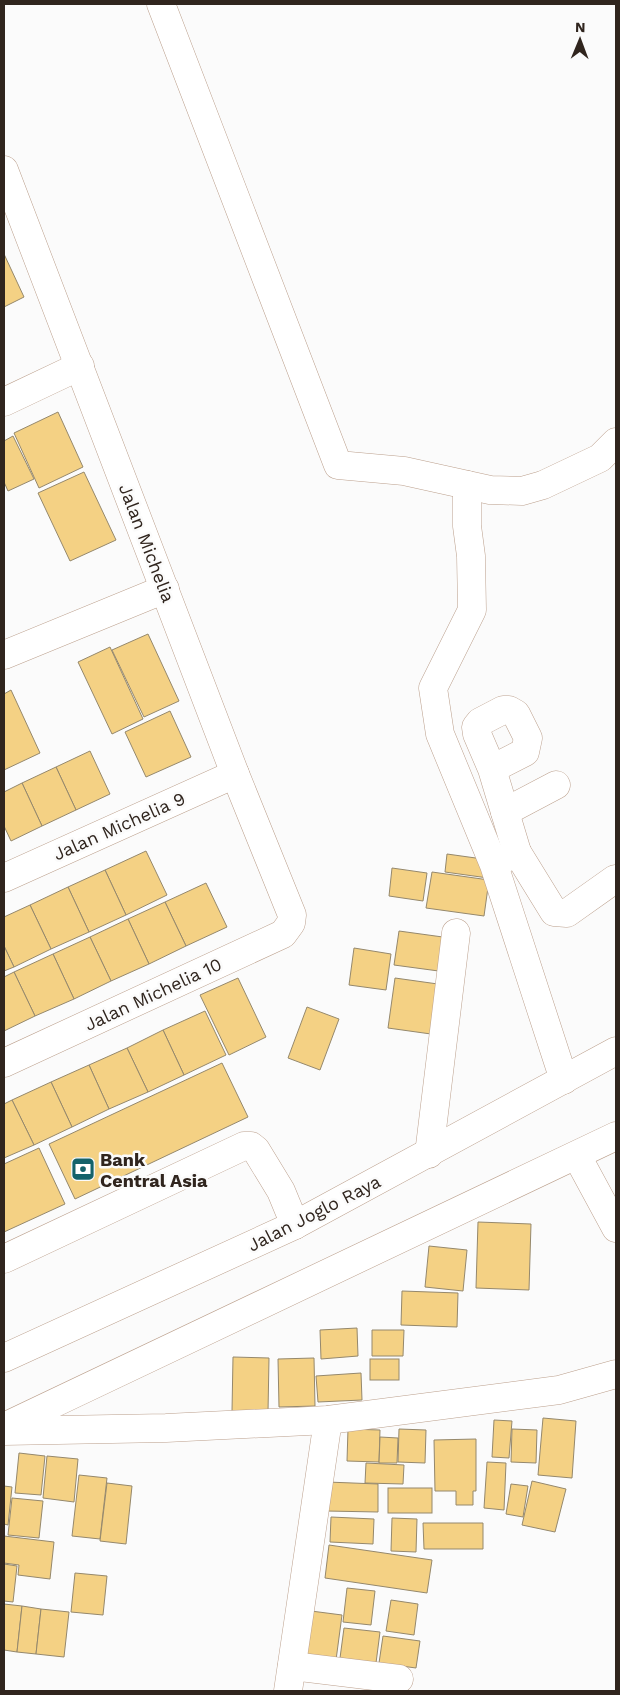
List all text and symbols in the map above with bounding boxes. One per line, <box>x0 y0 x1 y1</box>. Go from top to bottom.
north arrow <box>555 15 605 65</box>
text: N <box>575 19 586 35</box>
street label: Jalan Michelia <box>115 481 179 605</box>
street label: Jalan Michelia 9 <box>50 788 188 864</box>
street label: Jalan Michelia 10 <box>81 953 225 1035</box>
place label: Bank Central Asia <box>100 1149 208 1191</box>
bank icon: Bank Central Asia <box>70 1156 96 1182</box>
street label: Jalan Joglo Raya <box>244 1170 384 1256</box>

